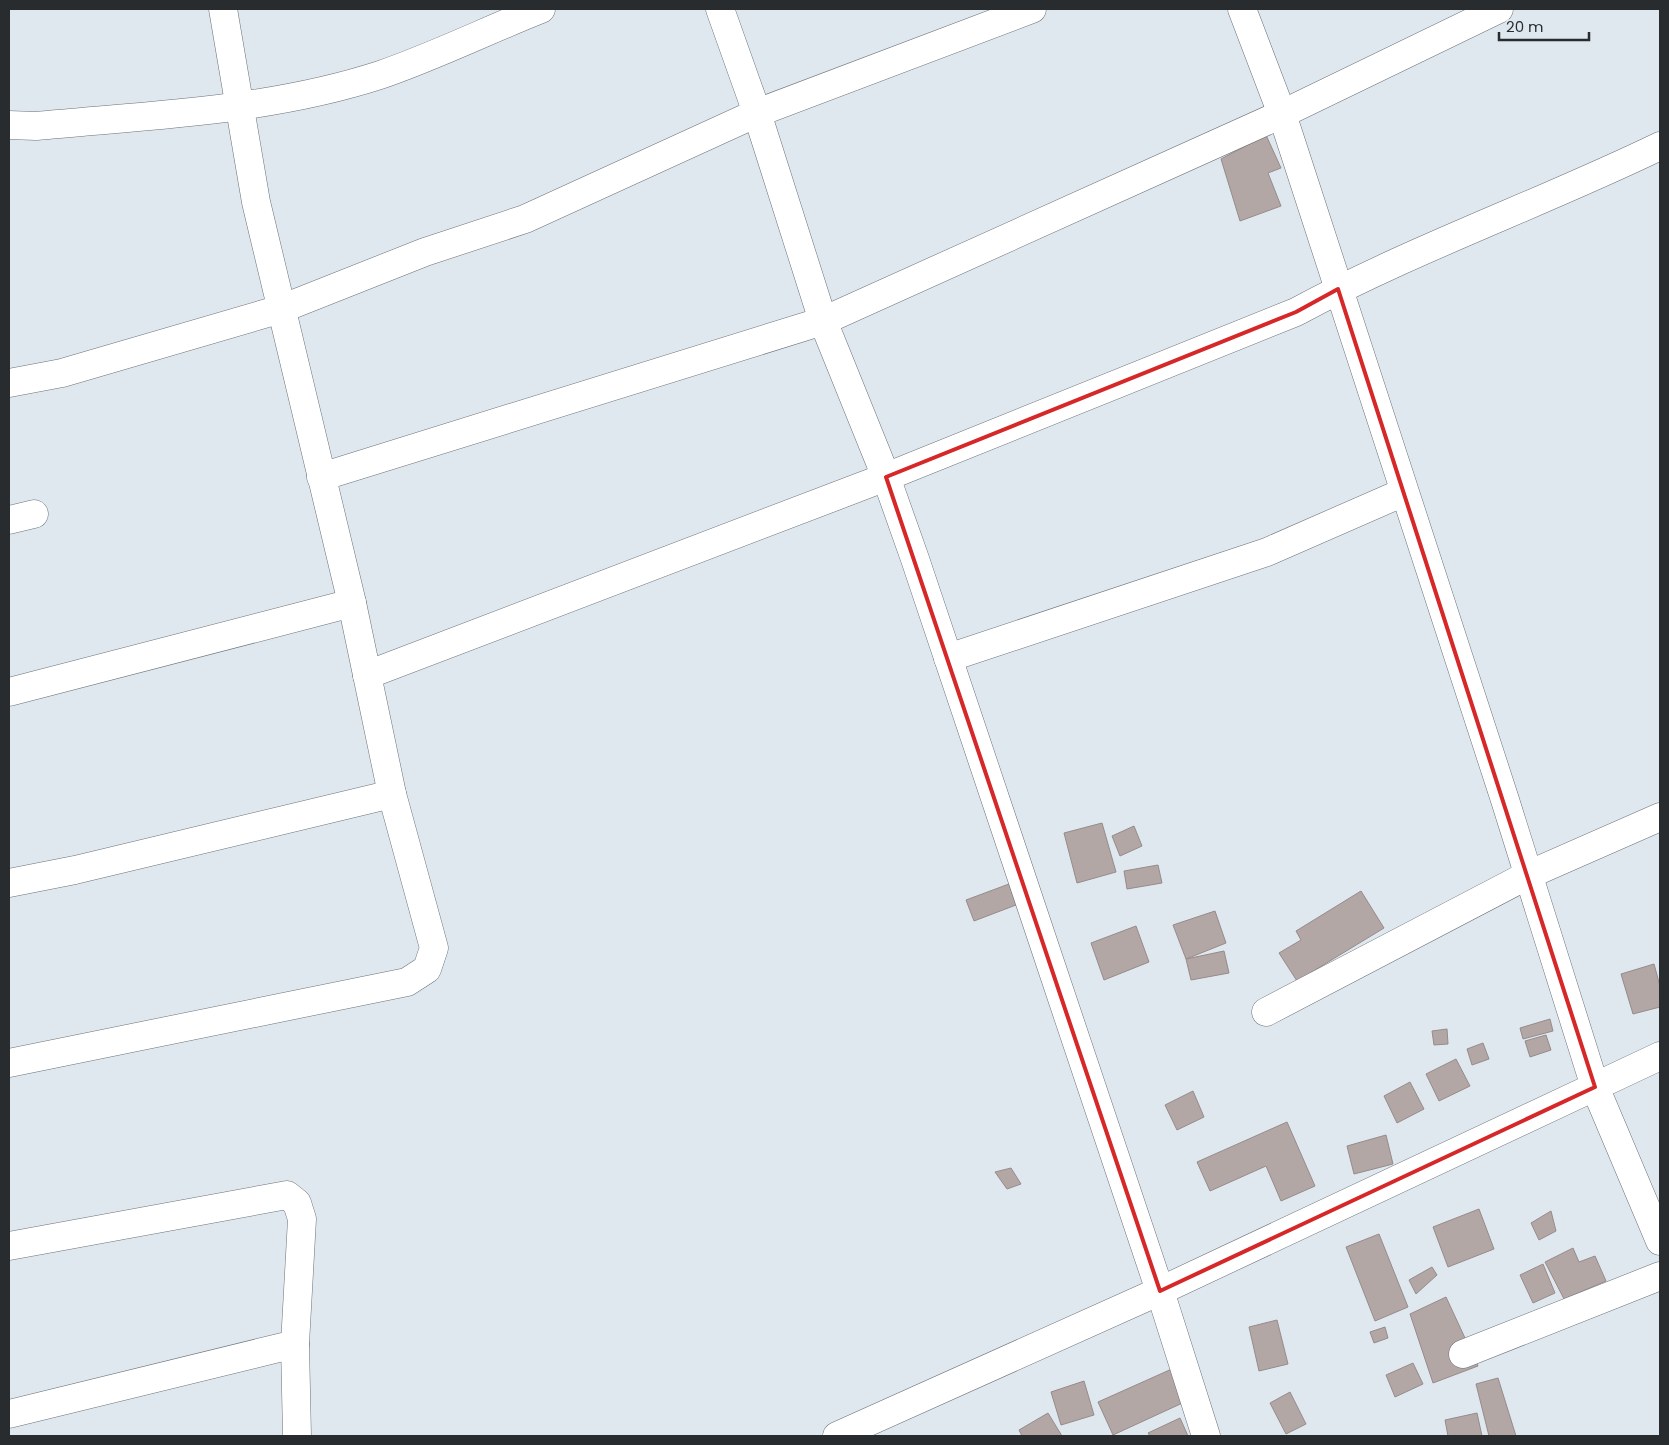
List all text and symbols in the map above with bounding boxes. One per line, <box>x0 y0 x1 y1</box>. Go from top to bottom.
scale bar <box>1499 10 1589 42</box>
text: 20 m <box>1506 16 1544 37</box>

